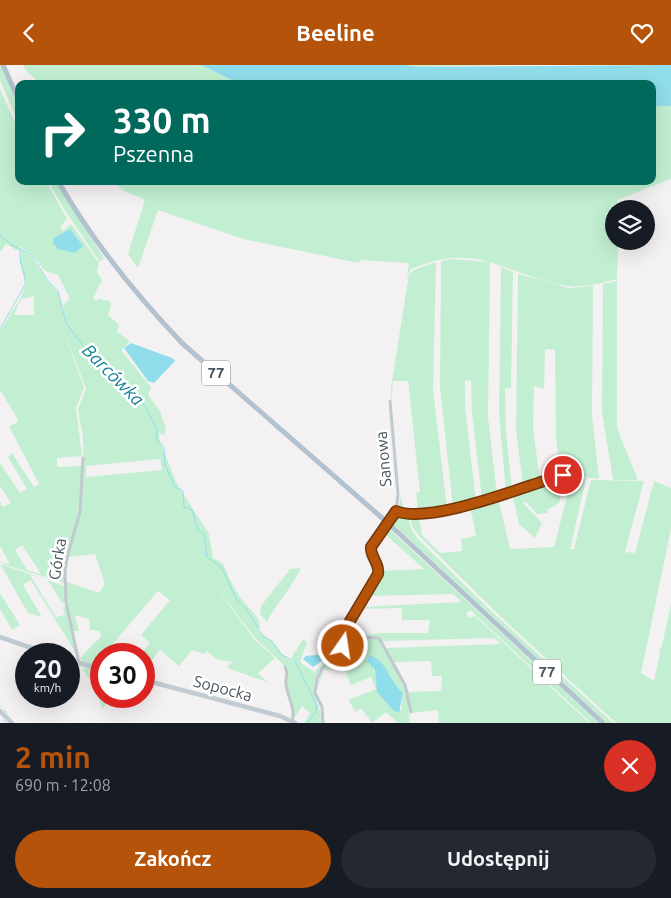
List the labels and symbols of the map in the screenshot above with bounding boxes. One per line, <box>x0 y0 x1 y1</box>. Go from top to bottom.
water label: Barcówka <box>79 340 149 409</box>
road number: 77 <box>202 361 230 385</box>
street label: Sanowa <box>372 430 394 488</box>
pin <box>542 454 584 496</box>
street label: Górka <box>45 537 69 581</box>
position arrow <box>316 619 368 671</box>
speed limit sign: 30 <box>90 643 155 708</box>
road number: 77 <box>533 659 561 685</box>
street label: Sopocka <box>192 672 254 704</box>

